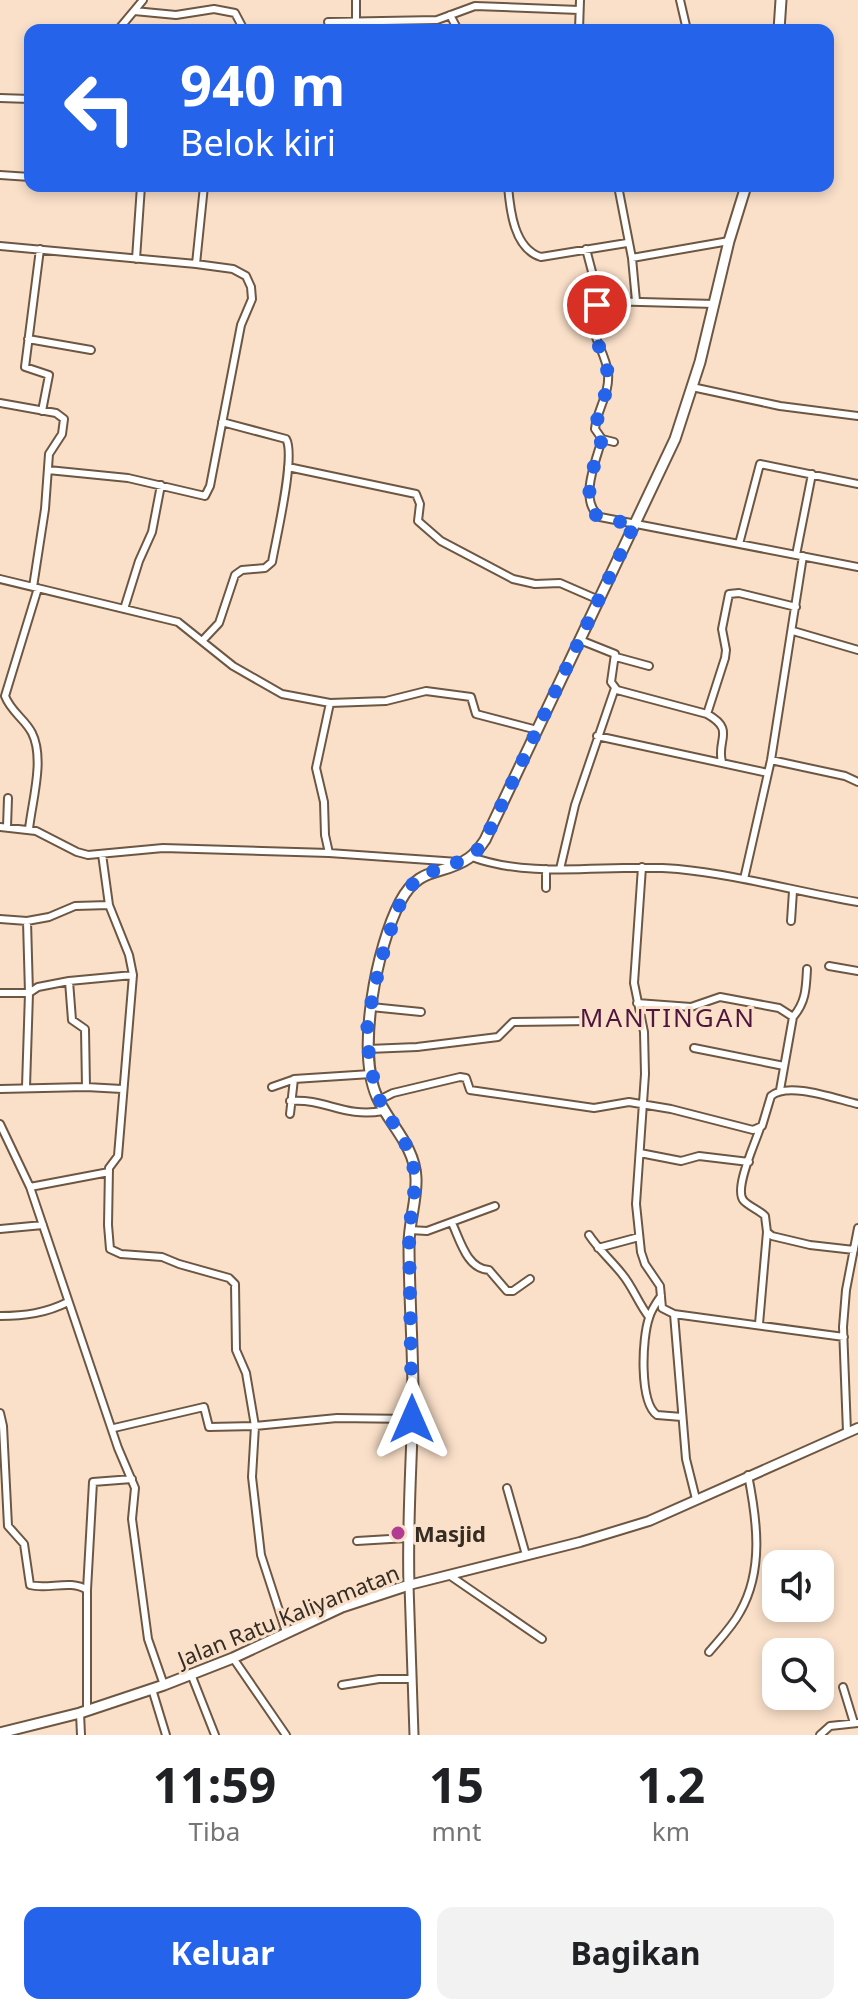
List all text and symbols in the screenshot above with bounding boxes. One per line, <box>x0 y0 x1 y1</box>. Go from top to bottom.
text: 940 m <box>180 46 345 122</box>
icon: left <box>48 56 152 160</box>
text: Belok kiri <box>180 118 336 167</box>
pin <box>563 271 631 339</box>
icon: arrive <box>575 283 619 327</box>
district label: MANTINGAN <box>580 999 756 1035</box>
position arrow <box>370 1377 454 1461</box>
place label: Masjid <box>414 1518 486 1548</box>
marker: Masjid <box>389 1524 407 1542</box>
map controls <box>762 1550 834 1710</box>
button: sound <box>762 1550 834 1622</box>
street label: Jalan Ratu Kaliyamatan <box>171 1557 403 1674</box>
button: search <box>762 1638 834 1710</box>
text: 11:59 <box>153 1752 276 1817</box>
text: 15 <box>429 1752 484 1817</box>
text: 1.2 <box>637 1752 705 1817</box>
text: Tiba <box>189 1813 240 1849</box>
text: mnt <box>432 1813 481 1849</box>
text: km <box>652 1813 690 1849</box>
button: Keluar <box>24 1907 421 1999</box>
button: Bagikan <box>437 1907 834 1999</box>

